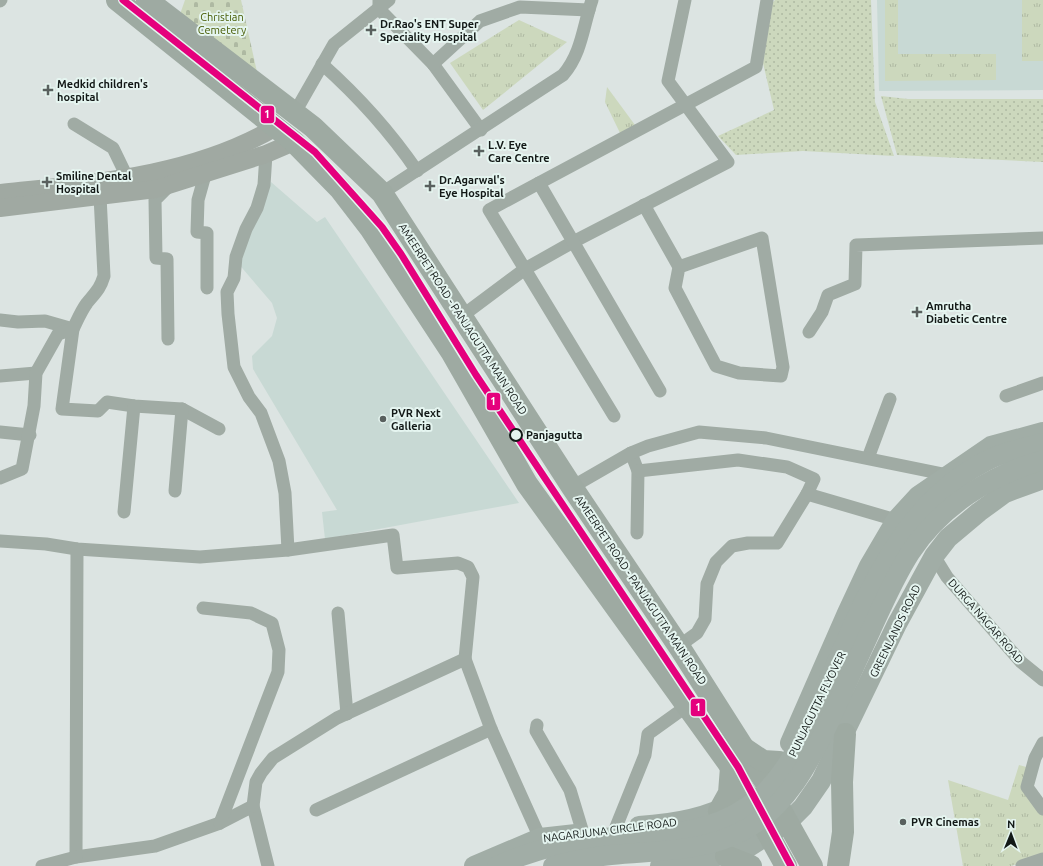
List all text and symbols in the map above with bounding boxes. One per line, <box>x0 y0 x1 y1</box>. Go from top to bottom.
park label: Christian Cemetery <box>198 11 247 36</box>
place label: Dr.Rao's ENT Super Speciality Hospital <box>380 18 479 43</box>
marker: Dr.Rao's ENT Super Speciality Hospital <box>365 24 377 36</box>
place label: Medkid children's hospital <box>57 78 148 103</box>
marker: Medkid children's hospital <box>42 84 54 96</box>
line badge: 1 <box>260 105 275 124</box>
text: 1 <box>264 108 270 120</box>
place label: L.V. Eye Care Centre <box>488 139 550 164</box>
marker: L.V. Eye Care Centre <box>473 145 485 157</box>
place label: Smiline Dental Hospital <box>56 170 132 195</box>
place label: Dr.Agarwal's Eye Hospital <box>439 174 505 199</box>
marker: Smiline Dental Hospital <box>41 176 53 188</box>
marker: Dr.Agarwal's Eye Hospital <box>424 180 436 192</box>
street label: AMEERPET ROAD - PANJAGUTTA MAIN ROAD <box>397 221 530 417</box>
place label: Amrutha Diabetic Centre <box>926 300 1007 325</box>
marker: Amrutha Diabetic Centre <box>911 306 923 318</box>
line badge: 1 <box>486 392 501 411</box>
text: 1 <box>490 395 496 407</box>
place label: PVR Next Galleria <box>391 407 441 432</box>
marker: PVR Next Galleria <box>378 414 388 424</box>
marker: Panjagutta <box>509 428 523 442</box>
place label: Panjagutta <box>526 429 582 441</box>
street label: AMEERPET ROAD - PANJAGUTTA MAIN ROAD <box>573 493 709 687</box>
street label: DURGA NAGAR ROAD <box>946 576 1026 666</box>
street label: GREENLANDS ROAD <box>867 583 923 679</box>
street label: PUNJAGUTTA FLYOVER <box>786 649 848 759</box>
line badge: 1 <box>690 698 706 717</box>
text: 1 <box>695 701 701 713</box>
north arrow <box>991 814 1031 854</box>
street label: NAGARJUNA CIRCLE ROAD <box>543 816 678 844</box>
place label: PVR Cinemas <box>911 816 979 828</box>
marker: PVR Cinemas <box>898 817 908 827</box>
text: N <box>1007 818 1015 830</box>

